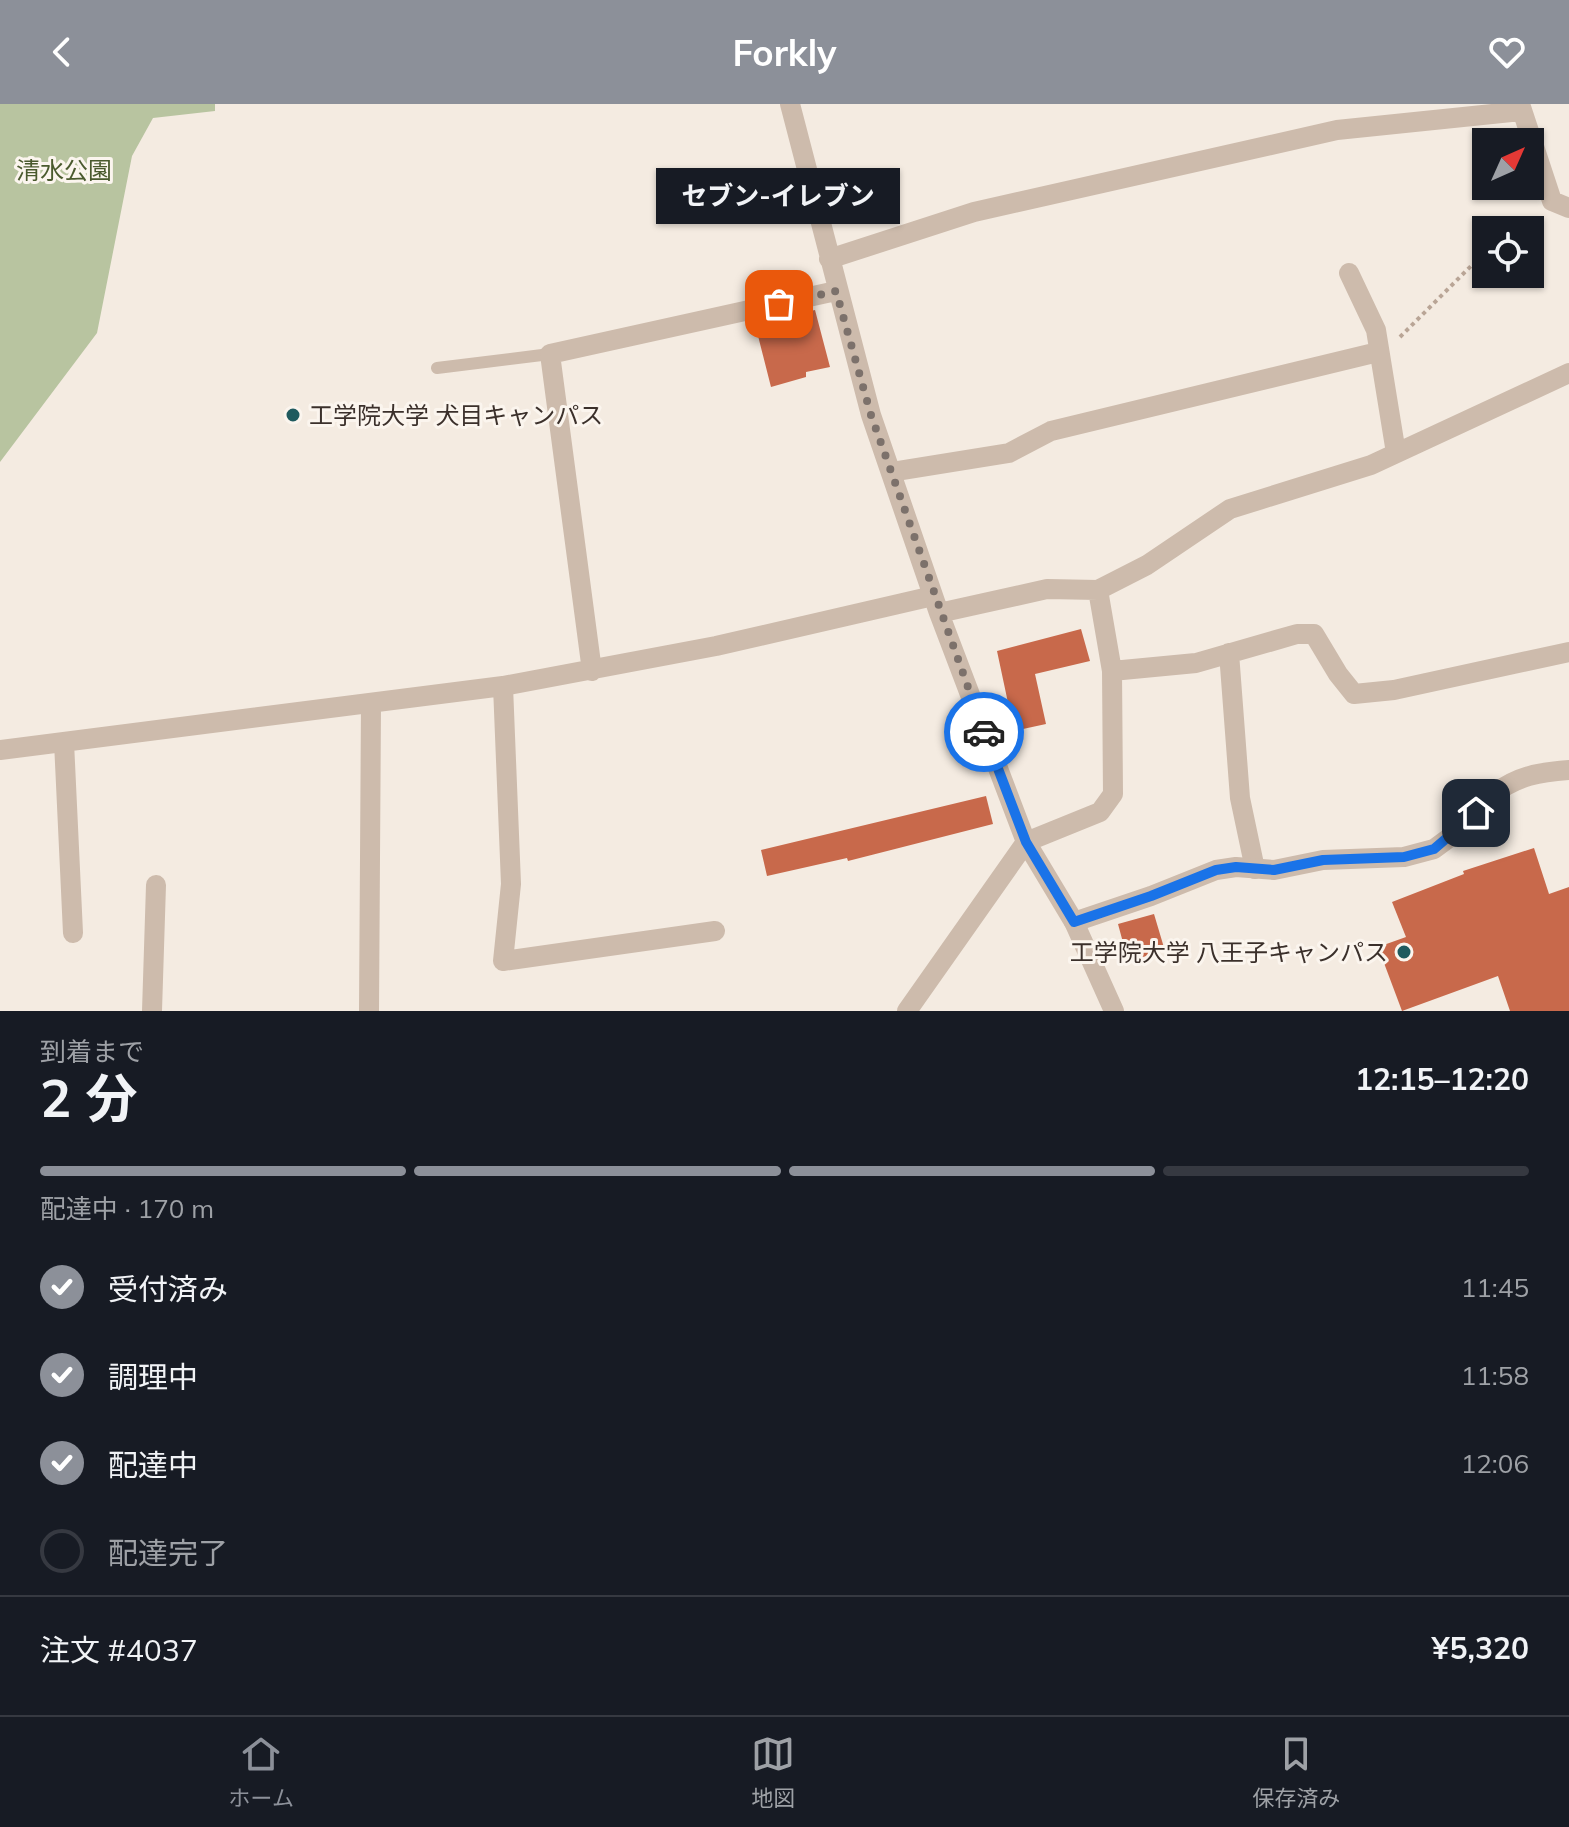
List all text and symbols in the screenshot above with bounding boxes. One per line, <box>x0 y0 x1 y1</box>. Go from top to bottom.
icon: back <box>40 30 84 74</box>
text: Forkly <box>732 30 837 75</box>
icon: heart <box>1485 30 1529 74</box>
north arrow <box>1472 128 1544 200</box>
map controls <box>1472 128 1544 288</box>
park label: 清水公園 <box>16 155 112 185</box>
callout: セブン-イレブン <box>657 168 901 224</box>
text: セブン-イレブン <box>681 179 875 212</box>
button: locate <box>1472 216 1544 288</box>
pin <box>745 270 813 338</box>
icon: bag <box>757 282 801 326</box>
place label: 工学院大学 犬目キャンパス <box>309 400 603 430</box>
marker: 工学院大学 犬目キャンパス <box>284 406 302 424</box>
courier <box>944 692 1024 772</box>
icon: car <box>962 710 1006 754</box>
pin <box>1442 779 1510 847</box>
icon: home <box>1454 791 1498 835</box>
place label: 工学院大学 八王子キャンパス <box>1070 937 1388 967</box>
marker: 工学院大学 八王子キャンパス <box>1395 943 1413 961</box>
text: 到着まで <box>40 1035 144 1068</box>
text: 12:15–12:20 <box>1355 1060 1529 1098</box>
text: 2 分 <box>40 1065 137 1130</box>
text: 配達中 · 170 m <box>40 1192 214 1225</box>
icon: check <box>40 1265 84 1309</box>
text: 受付済み <box>108 1270 228 1308</box>
text: 11:45 <box>1461 1271 1529 1304</box>
icon: check <box>40 1353 84 1397</box>
text: 調理中 <box>108 1358 198 1396</box>
text: 11:58 <box>1461 1359 1529 1392</box>
icon: check <box>40 1441 84 1485</box>
text: 配達中 <box>108 1446 198 1484</box>
text: 12:06 <box>1461 1447 1529 1480</box>
text: 配達完了 <box>108 1534 228 1572</box>
text: ¥5,320 <box>1432 1629 1529 1667</box>
text: 注文 #4037 <box>40 1631 198 1669</box>
tab: ホーム <box>229 1732 294 1812</box>
tab: 地図 <box>751 1732 795 1812</box>
tab: 保存済み <box>1252 1732 1340 1812</box>

